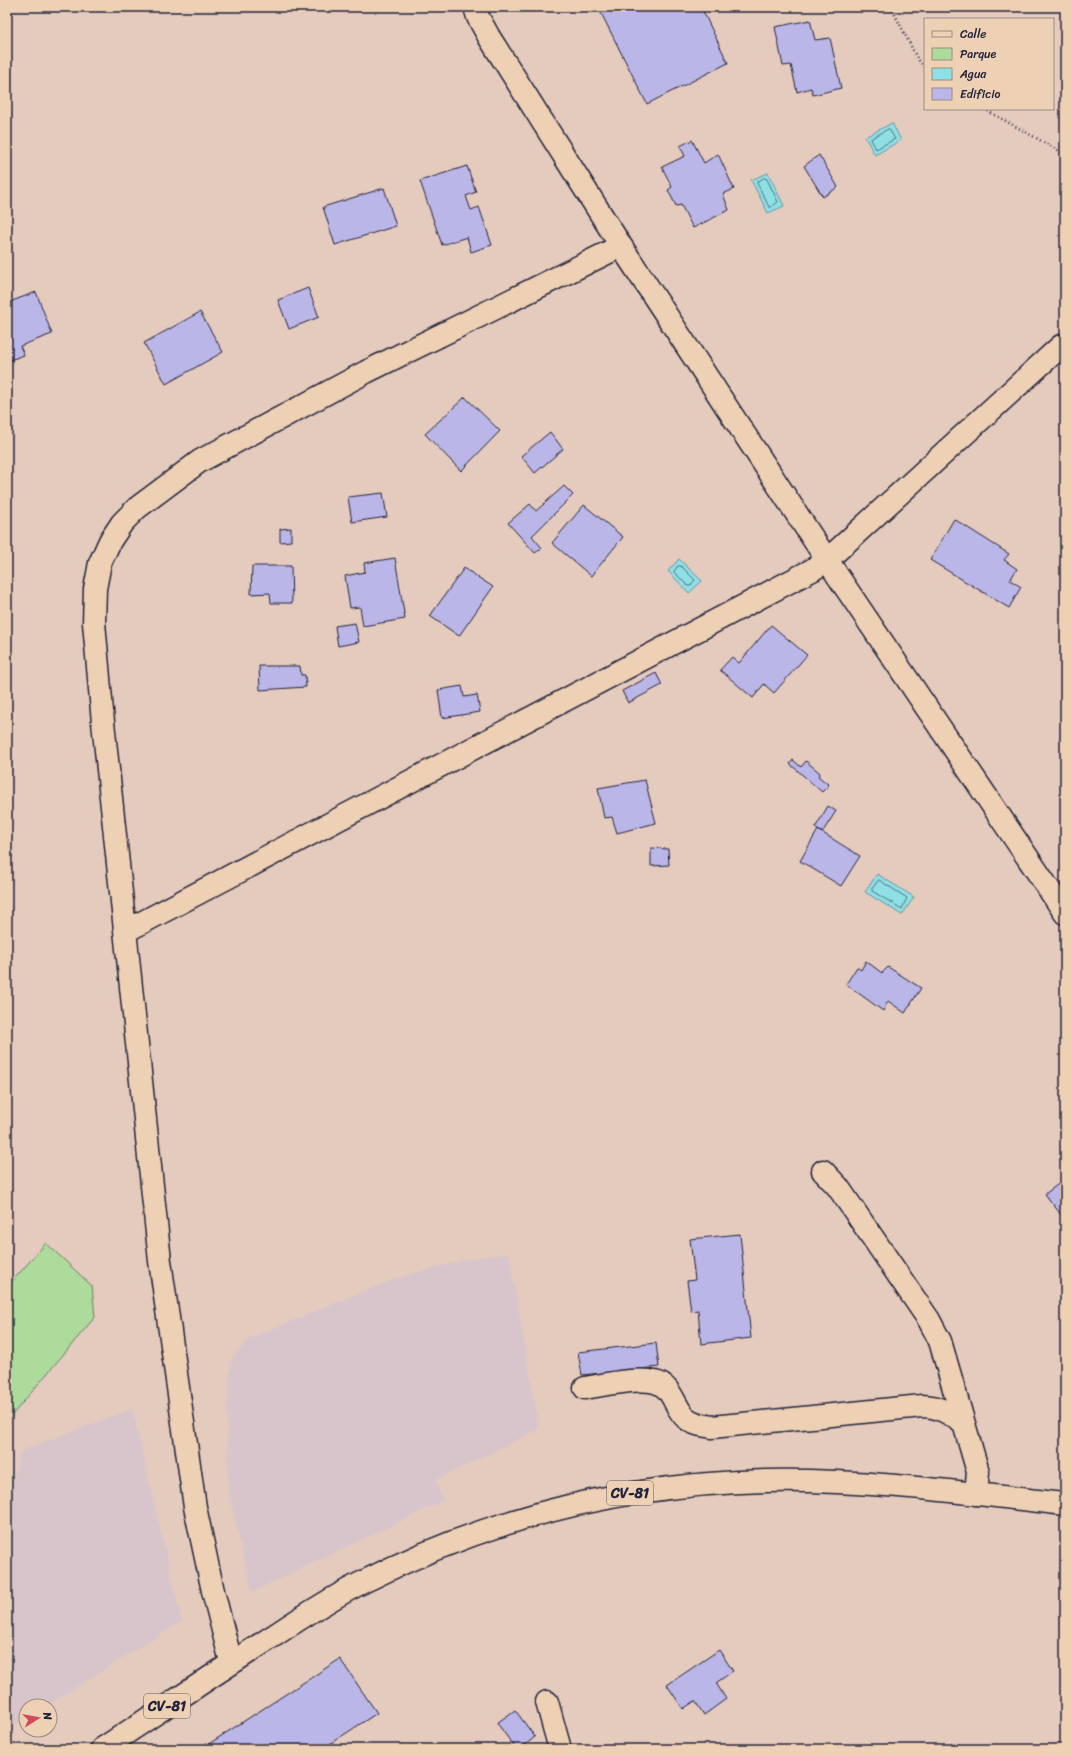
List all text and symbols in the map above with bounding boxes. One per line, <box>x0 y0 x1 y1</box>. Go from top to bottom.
legend <box>924 18 1054 110</box>
text: Calle <box>960 23 987 45</box>
text: Parque <box>960 43 997 65</box>
text: Agua <box>959 63 987 85</box>
text: Edificio <box>960 83 1000 105</box>
road number: CV-81 <box>607 1481 653 1505</box>
road number: CV-81 <box>144 1694 190 1718</box>
north arrow <box>18 1698 58 1738</box>
text: N <box>37 1710 57 1722</box>

